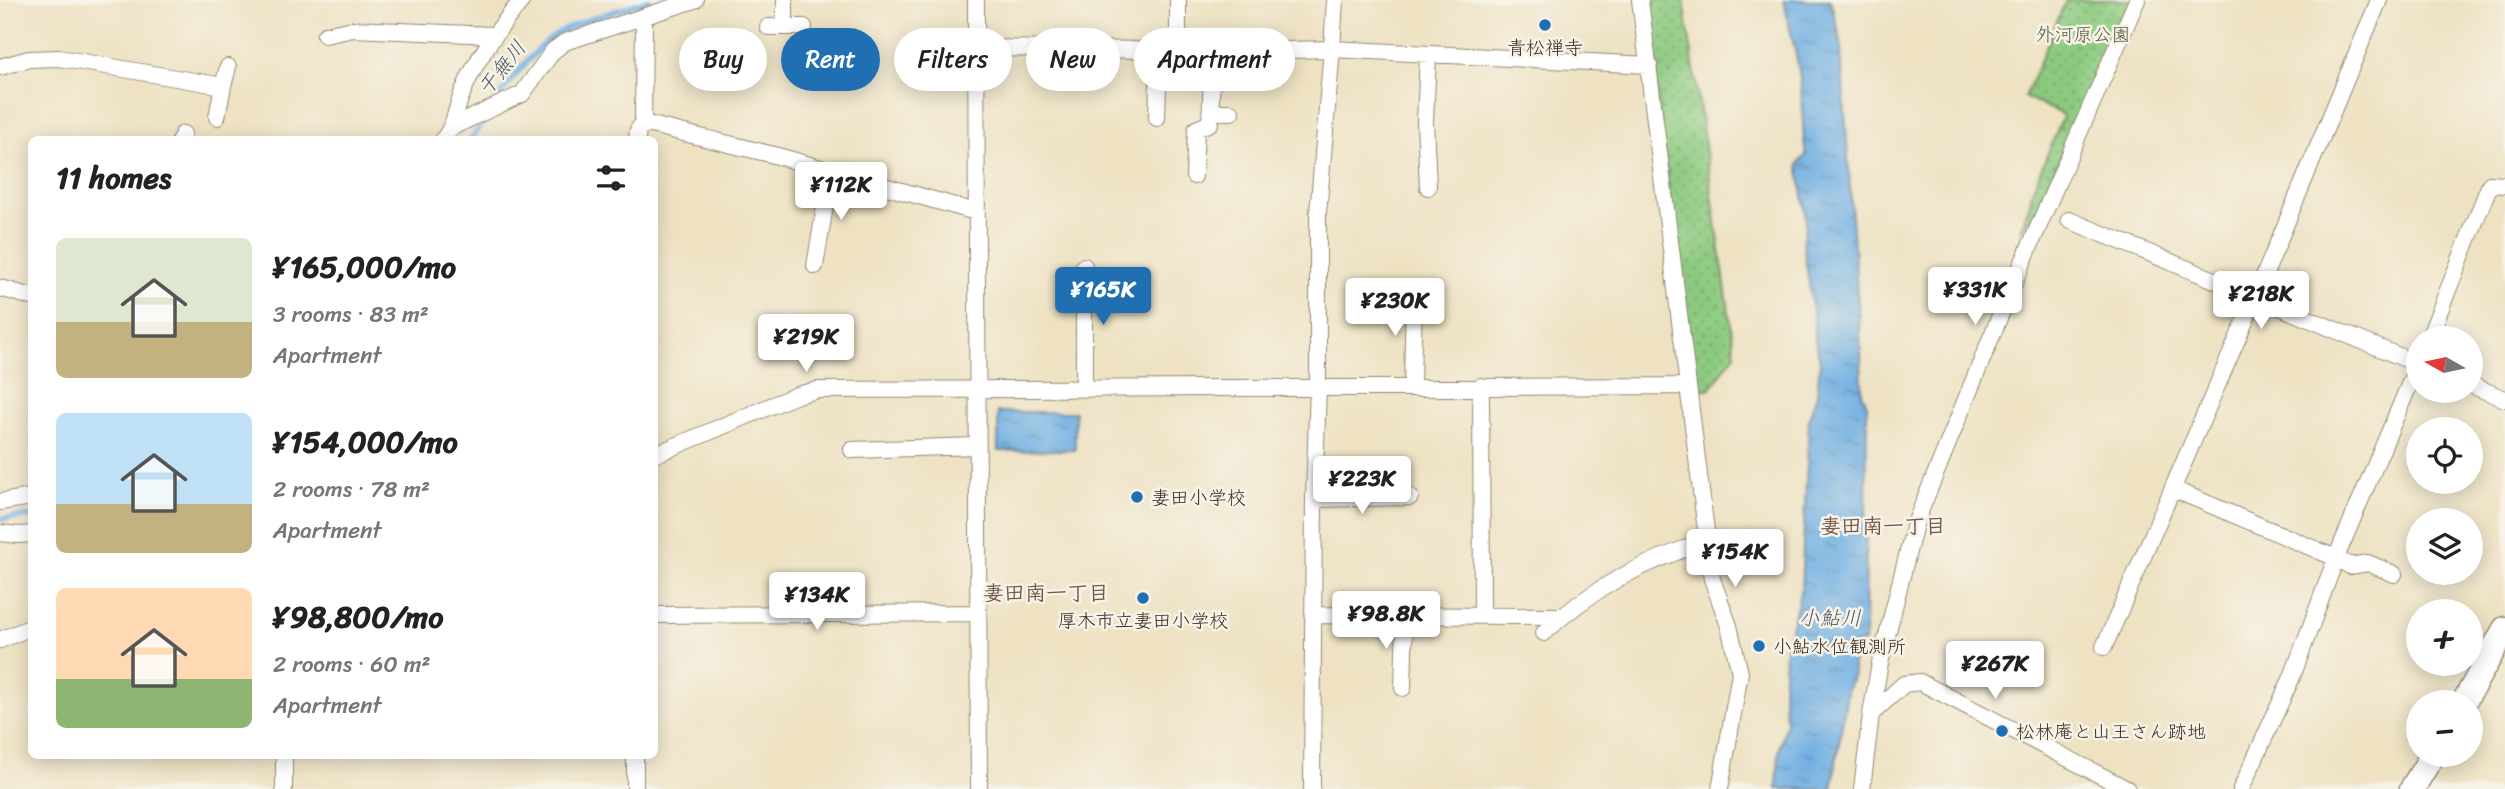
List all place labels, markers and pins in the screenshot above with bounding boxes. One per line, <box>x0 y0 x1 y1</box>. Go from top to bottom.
marker: 青松禅寺 <box>1537 17 1553 33</box>
place label: 青松禅寺 <box>1507 31 1583 64</box>
pin: ¥112K <box>792 162 890 222</box>
pin: ¥165K <box>1054 268 1152 327</box>
pin: ¥331K <box>1926 268 2024 327</box>
pin: ¥218K <box>2212 272 2310 331</box>
pin: ¥230K <box>1346 278 1444 338</box>
pin: ¥219K <box>757 314 855 374</box>
pin: ¥223K <box>1313 456 1411 516</box>
place label: 妻田小学校 <box>1151 481 1246 514</box>
marker: 妻田小学校 <box>1129 489 1145 505</box>
pin: ¥154K <box>1686 530 1784 589</box>
pin: ¥134K <box>768 572 866 632</box>
marker: 厚木市立妻田小学校 <box>1135 590 1151 606</box>
pin: ¥98.8K <box>1329 592 1443 651</box>
place label: 厚木市立妻田小学校 <box>1057 604 1229 637</box>
place label: 小鮎水位観測所 <box>1773 630 1906 663</box>
marker: 小鮎水位観測所 <box>1751 638 1767 654</box>
pin: ¥267K <box>1946 642 2044 701</box>
place label: 松林庵と山王さん跡地 <box>2016 715 2206 748</box>
marker: 松林庵と山王さん跡地 <box>1994 723 2010 739</box>

